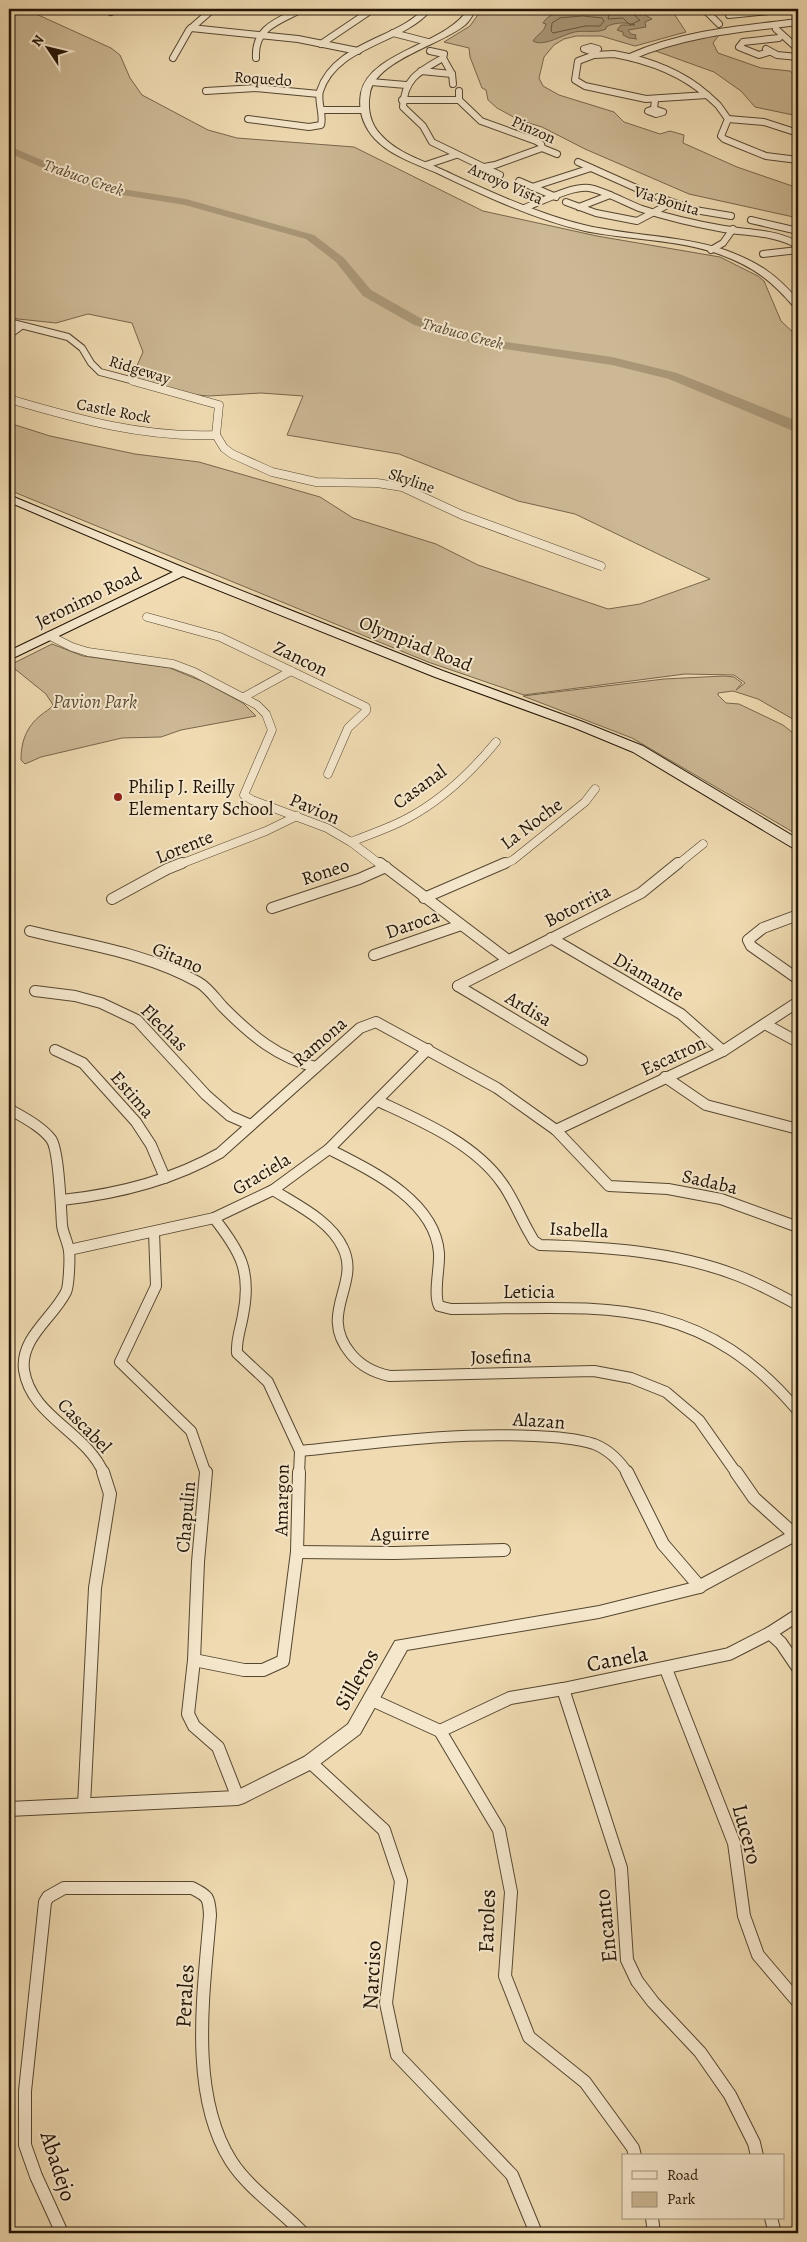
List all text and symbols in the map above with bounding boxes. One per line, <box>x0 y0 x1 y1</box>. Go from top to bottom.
north arrow <box>22 22 72 72</box>
text: N <box>27 31 48 50</box>
street label: Roquedo <box>233 66 293 92</box>
street label: Pinzon <box>508 111 559 149</box>
water label: Trabuco Creek <box>41 154 127 202</box>
street label: Arroyo Vista <box>464 157 547 210</box>
street label: Via Bonita <box>630 180 703 222</box>
water label: Trabuco Creek <box>420 313 506 355</box>
street label: Ridgeway <box>106 350 174 390</box>
street label: Castle Rock <box>75 393 153 429</box>
street label: Skyline <box>386 463 438 499</box>
street label: Jeronimo Road <box>31 561 146 635</box>
street label: Olympiad Road <box>355 609 477 679</box>
street label: Zancon <box>269 635 332 683</box>
park label: Pavion Park <box>53 689 137 715</box>
street label: Casanal <box>387 758 452 815</box>
place label: Philip J. Reilly Elementary School <box>128 774 274 822</box>
street label: Pavion <box>285 787 344 831</box>
marker: Philip J. Reilly Elementary School <box>112 791 124 803</box>
street label: La Noche <box>495 792 568 856</box>
street label: Lorente <box>152 824 217 870</box>
street label: Roneo <box>298 852 353 892</box>
street label: Botorrita <box>540 878 615 934</box>
street label: Daroca <box>382 903 443 945</box>
street label: Gitano <box>148 936 207 980</box>
street label: Diamante <box>608 946 689 1007</box>
street label: Ardisa <box>500 984 557 1033</box>
street label: Flechas <box>135 998 194 1057</box>
street label: Ramona <box>287 1011 353 1073</box>
street label: Escatron <box>637 1030 710 1082</box>
street label: Estima <box>104 1065 160 1124</box>
street label: Graciela <box>228 1146 296 1201</box>
street label: Sadaba <box>680 1163 740 1201</box>
street label: Isabella <box>549 1215 609 1245</box>
street label: Leticia <box>503 1279 555 1305</box>
street label: Josefina <box>470 1343 532 1371</box>
street label: Cascabel <box>51 1392 117 1459</box>
street label: Alazan <box>511 1406 566 1436</box>
street label: Amargon <box>268 1464 296 1537</box>
street label: Chapulin <box>170 1480 202 1554</box>
street label: Aguirre <box>369 1520 430 1548</box>
street label: Canela <box>584 1638 651 1680</box>
street label: Silleros <box>327 1643 386 1716</box>
street label: Lucero <box>725 1801 769 1868</box>
street label: Encanto <box>587 1887 625 1964</box>
street label: Faroles <box>471 1889 503 1953</box>
street label: Narciso <box>355 1940 389 2010</box>
street label: Perales <box>168 1964 202 2029</box>
street label: Abadejo <box>32 2126 83 2205</box>
legend <box>622 2154 784 2220</box>
text: Road <box>667 2165 699 2185</box>
text: Park <box>667 2189 696 2209</box>

